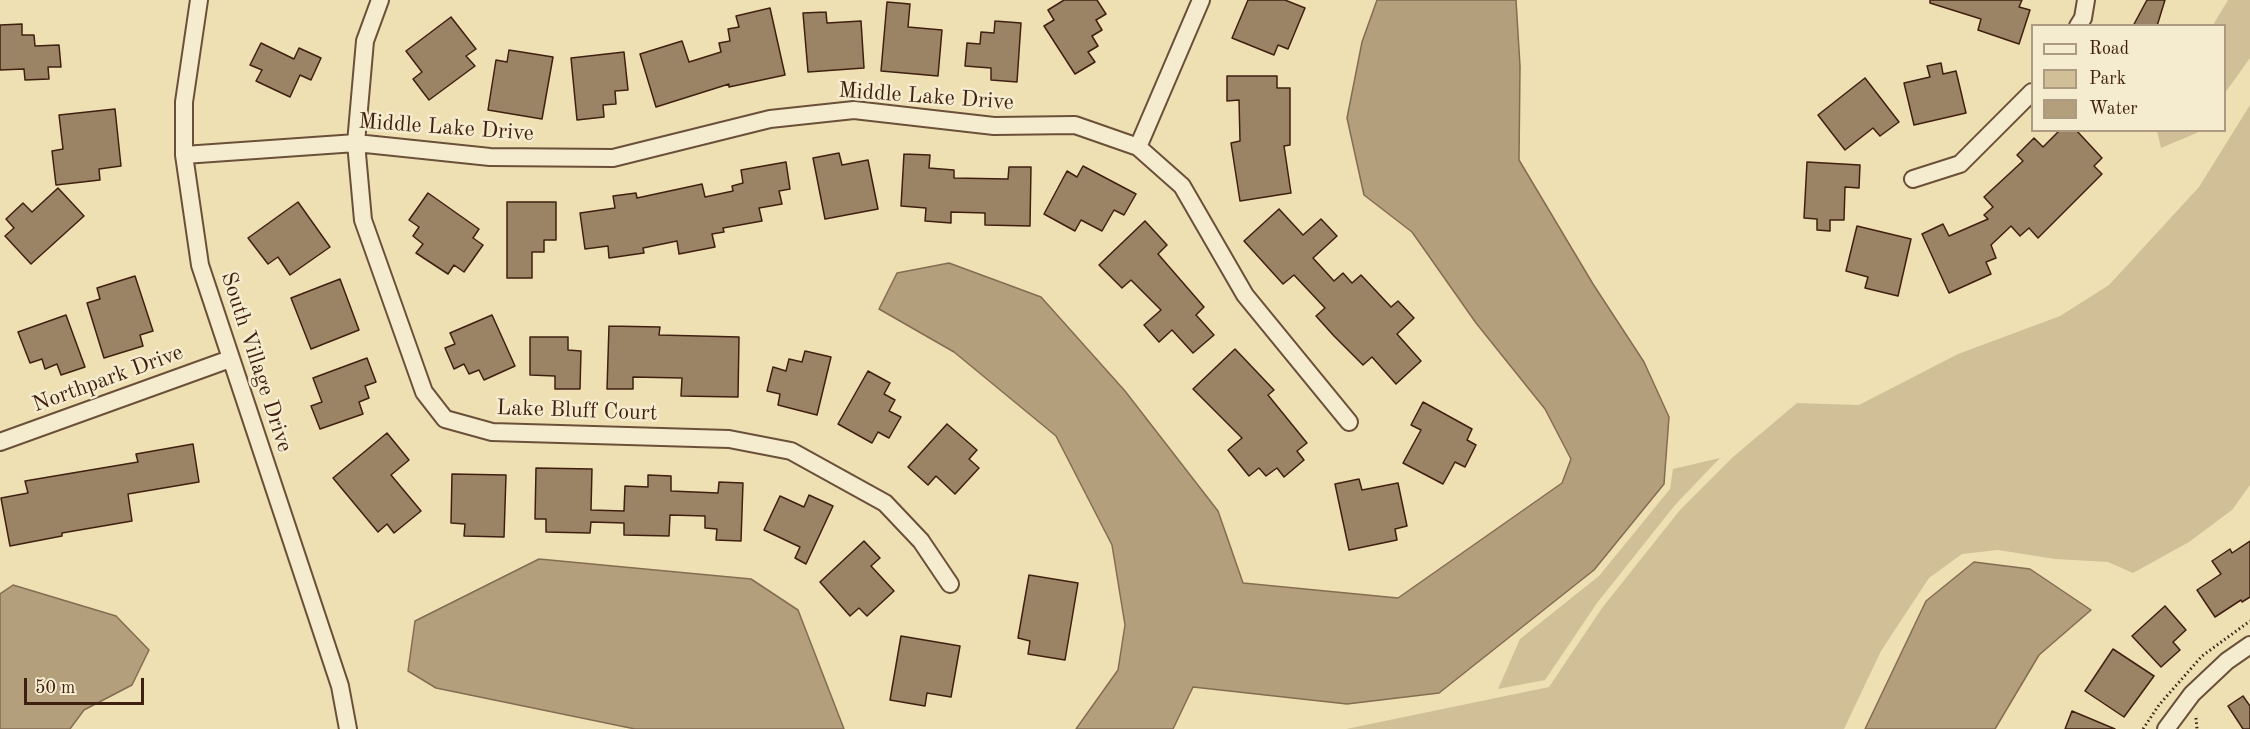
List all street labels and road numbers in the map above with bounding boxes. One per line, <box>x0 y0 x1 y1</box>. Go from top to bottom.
street label: Middle Lake Drive <box>837 78 1015 116</box>
street label: Middle Lake Drive <box>357 109 535 147</box>
street label: South Village Drive <box>214 269 298 455</box>
street label: Northpark Drive <box>29 340 187 418</box>
street label: Lake Bluff Court <box>496 395 658 427</box>

